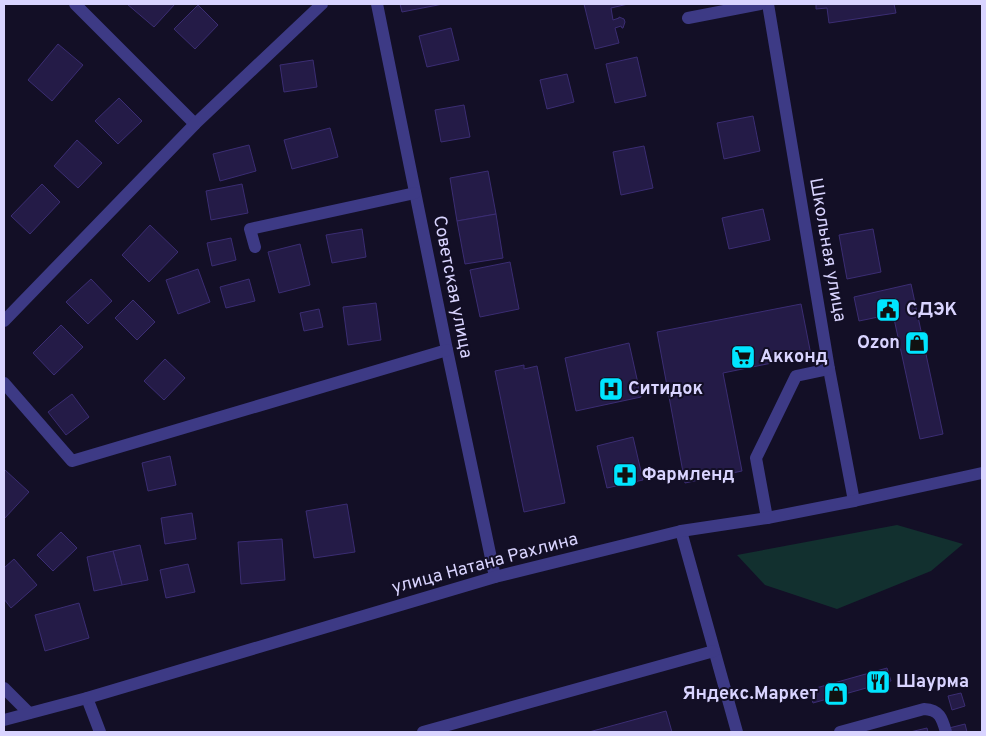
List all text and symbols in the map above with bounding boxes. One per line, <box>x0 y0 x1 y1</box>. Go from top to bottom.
street label: Школьная улица <box>803 176 851 324</box>
street label: Советская улица <box>427 214 477 360</box>
public building icon: СДЭК <box>875 297 901 323</box>
place label: СДЭК <box>906 299 958 322</box>
shop icon: Ozon <box>904 330 930 356</box>
place label: Ozon <box>857 332 900 355</box>
supermarket icon: Акконд <box>730 344 756 370</box>
place label: Акконд <box>760 346 828 369</box>
hospital icon: Ситидок <box>598 376 624 402</box>
place label: Ситидок <box>628 378 704 401</box>
pharmacy icon: Фармленд <box>612 462 638 488</box>
place label: Фармленд <box>642 464 734 487</box>
street label: улица Натана Рахлина <box>389 528 581 600</box>
restaurant icon: Шаурма <box>865 669 891 695</box>
place label: Шаурма <box>896 671 969 694</box>
shop icon: Яндекс.Маркет <box>823 681 849 707</box>
place label: Яндекс.Маркет <box>682 683 819 706</box>

